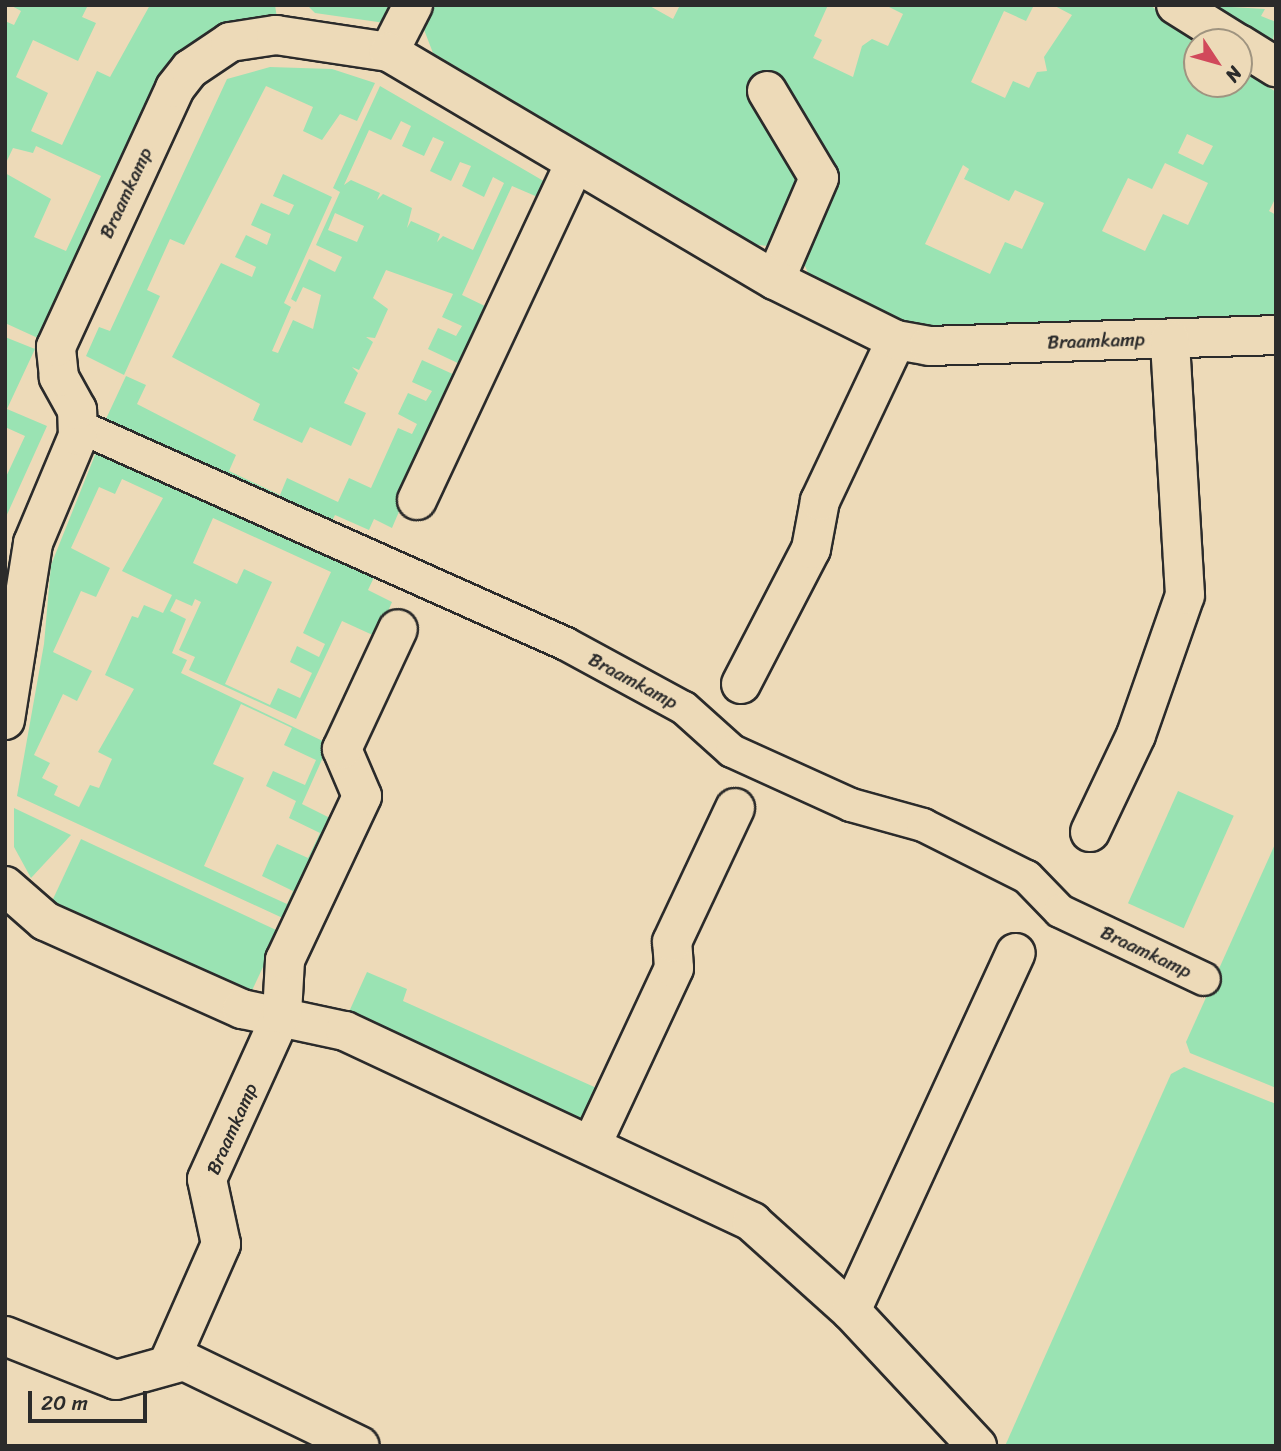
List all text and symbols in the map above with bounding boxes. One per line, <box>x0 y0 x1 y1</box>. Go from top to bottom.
north arrow <box>1183 28 1253 98</box>
text: N <box>1217 59 1251 89</box>
street label: Braamkamp <box>95 144 157 242</box>
street label: Braamkamp <box>1047 328 1145 354</box>
street label: Braamkamp <box>585 648 681 714</box>
street label: Braamkamp <box>1097 921 1195 983</box>
street label: Braamkamp <box>202 1080 262 1178</box>
scale bar <box>32 1378 150 1422</box>
text: 20 m <box>41 1384 88 1422</box>

